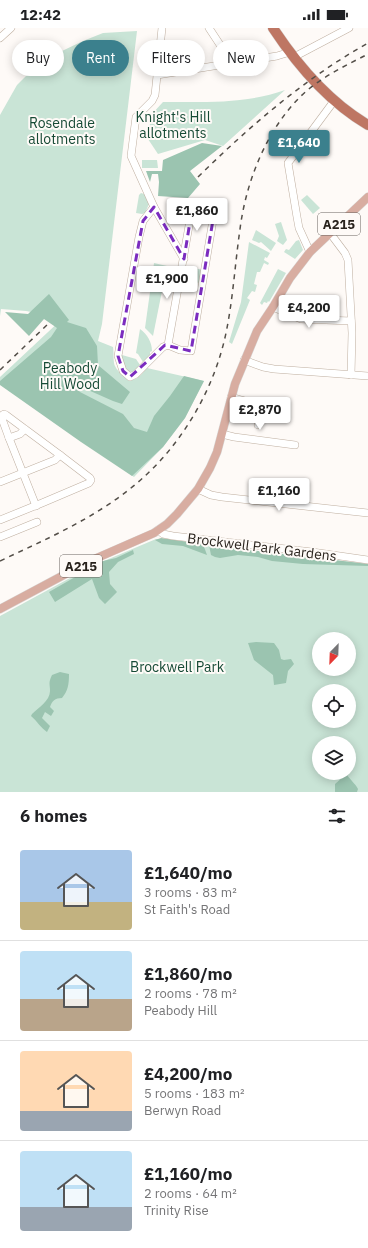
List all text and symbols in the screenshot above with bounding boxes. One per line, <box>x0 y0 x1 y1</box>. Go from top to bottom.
text: 12:42 <box>20 5 61 24</box>
chip: Buy <box>12 40 64 76</box>
chip: Rent <box>72 40 129 76</box>
chip: Filters <box>137 40 205 76</box>
chip: New <box>213 40 269 76</box>
park label: Knight's Hill allotments <box>136 108 211 142</box>
park label: Rosendale allotments <box>28 114 96 148</box>
pin: £1,640 <box>266 130 332 164</box>
text: £1,640 <box>278 134 320 151</box>
pin: £1,860 <box>164 198 230 232</box>
text: £1,860 <box>176 202 218 219</box>
road number: A215 <box>318 213 360 235</box>
pin: £1,900 <box>134 266 200 300</box>
text: £1,900 <box>146 270 188 287</box>
pin: £4,200 <box>276 295 342 329</box>
text: £4,200 <box>288 299 330 316</box>
park label: Peabody Hill Wood <box>40 359 100 393</box>
pin: £2,870 <box>227 397 293 431</box>
text: £2,870 <box>239 401 281 418</box>
pin: £1,160 <box>246 478 312 512</box>
text: £1,160 <box>258 482 300 499</box>
street label: Brockwell Park Gardens <box>186 529 338 565</box>
road number: A215 <box>60 555 102 577</box>
north arrow <box>312 632 356 676</box>
map controls <box>312 632 356 780</box>
park label: Brockwell Park <box>130 658 225 676</box>
button: locate <box>312 684 356 728</box>
button: layers <box>312 736 356 780</box>
text: 6 homes <box>20 805 87 827</box>
icon: filters <box>326 805 348 827</box>
text: £1,640/mo <box>144 862 232 884</box>
icon: home <box>52 866 100 914</box>
text: 3 rooms · 83 m² <box>144 884 237 901</box>
text: St Faith's Road <box>144 901 230 918</box>
text: £1,860/mo <box>144 963 232 985</box>
icon: home <box>52 967 100 1015</box>
text: 2 rooms · 78 m² <box>144 985 237 1002</box>
text: Peabody Hill <box>144 1002 217 1019</box>
text: £4,200/mo <box>144 1063 232 1085</box>
icon: home <box>52 1067 100 1115</box>
text: 5 rooms · 183 m² <box>144 1085 245 1102</box>
text: Berwyn Road <box>144 1102 221 1119</box>
text: £1,160/mo <box>144 1163 232 1185</box>
icon: home <box>52 1167 100 1215</box>
text: 2 rooms · 64 m² <box>144 1185 237 1202</box>
text: Trinity Rise <box>144 1202 209 1219</box>

